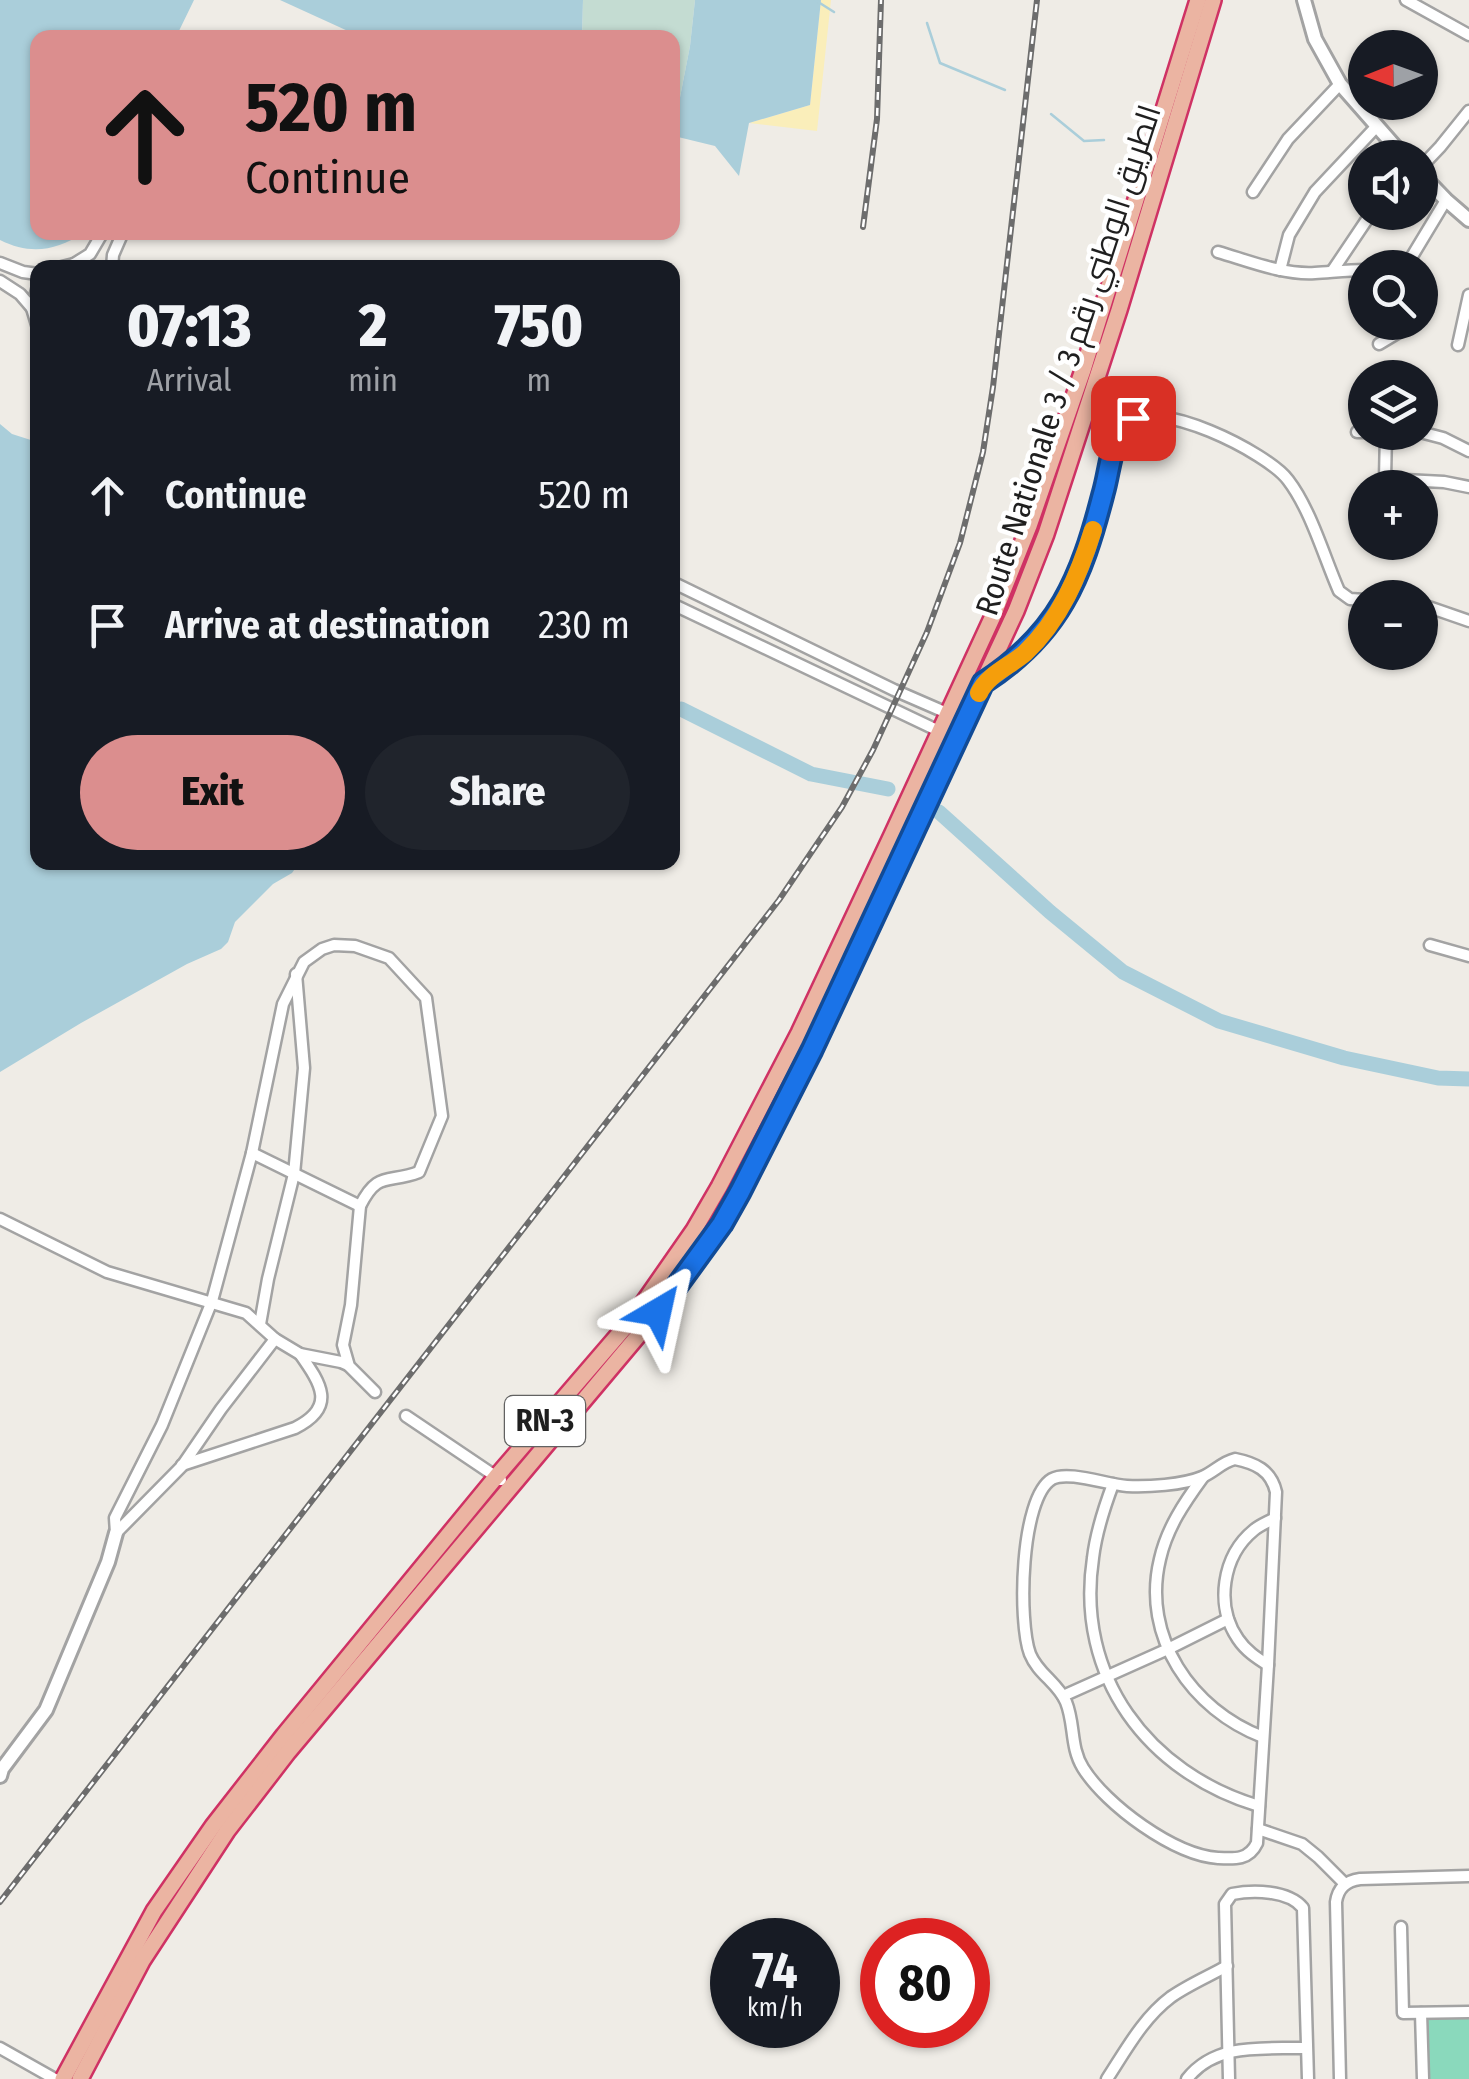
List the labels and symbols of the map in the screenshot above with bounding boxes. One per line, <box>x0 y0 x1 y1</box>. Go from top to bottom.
north arrow <box>1348 30 1438 120</box>
street label: Route Nationale 3 / الطريق الوطني رقم 3 <box>967 100 1174 622</box>
pin <box>1091 376 1176 461</box>
position arrow <box>606 1260 710 1364</box>
road number: RN-3 <box>505 1396 585 1446</box>
speed limit sign: 80 <box>860 1918 990 2048</box>

